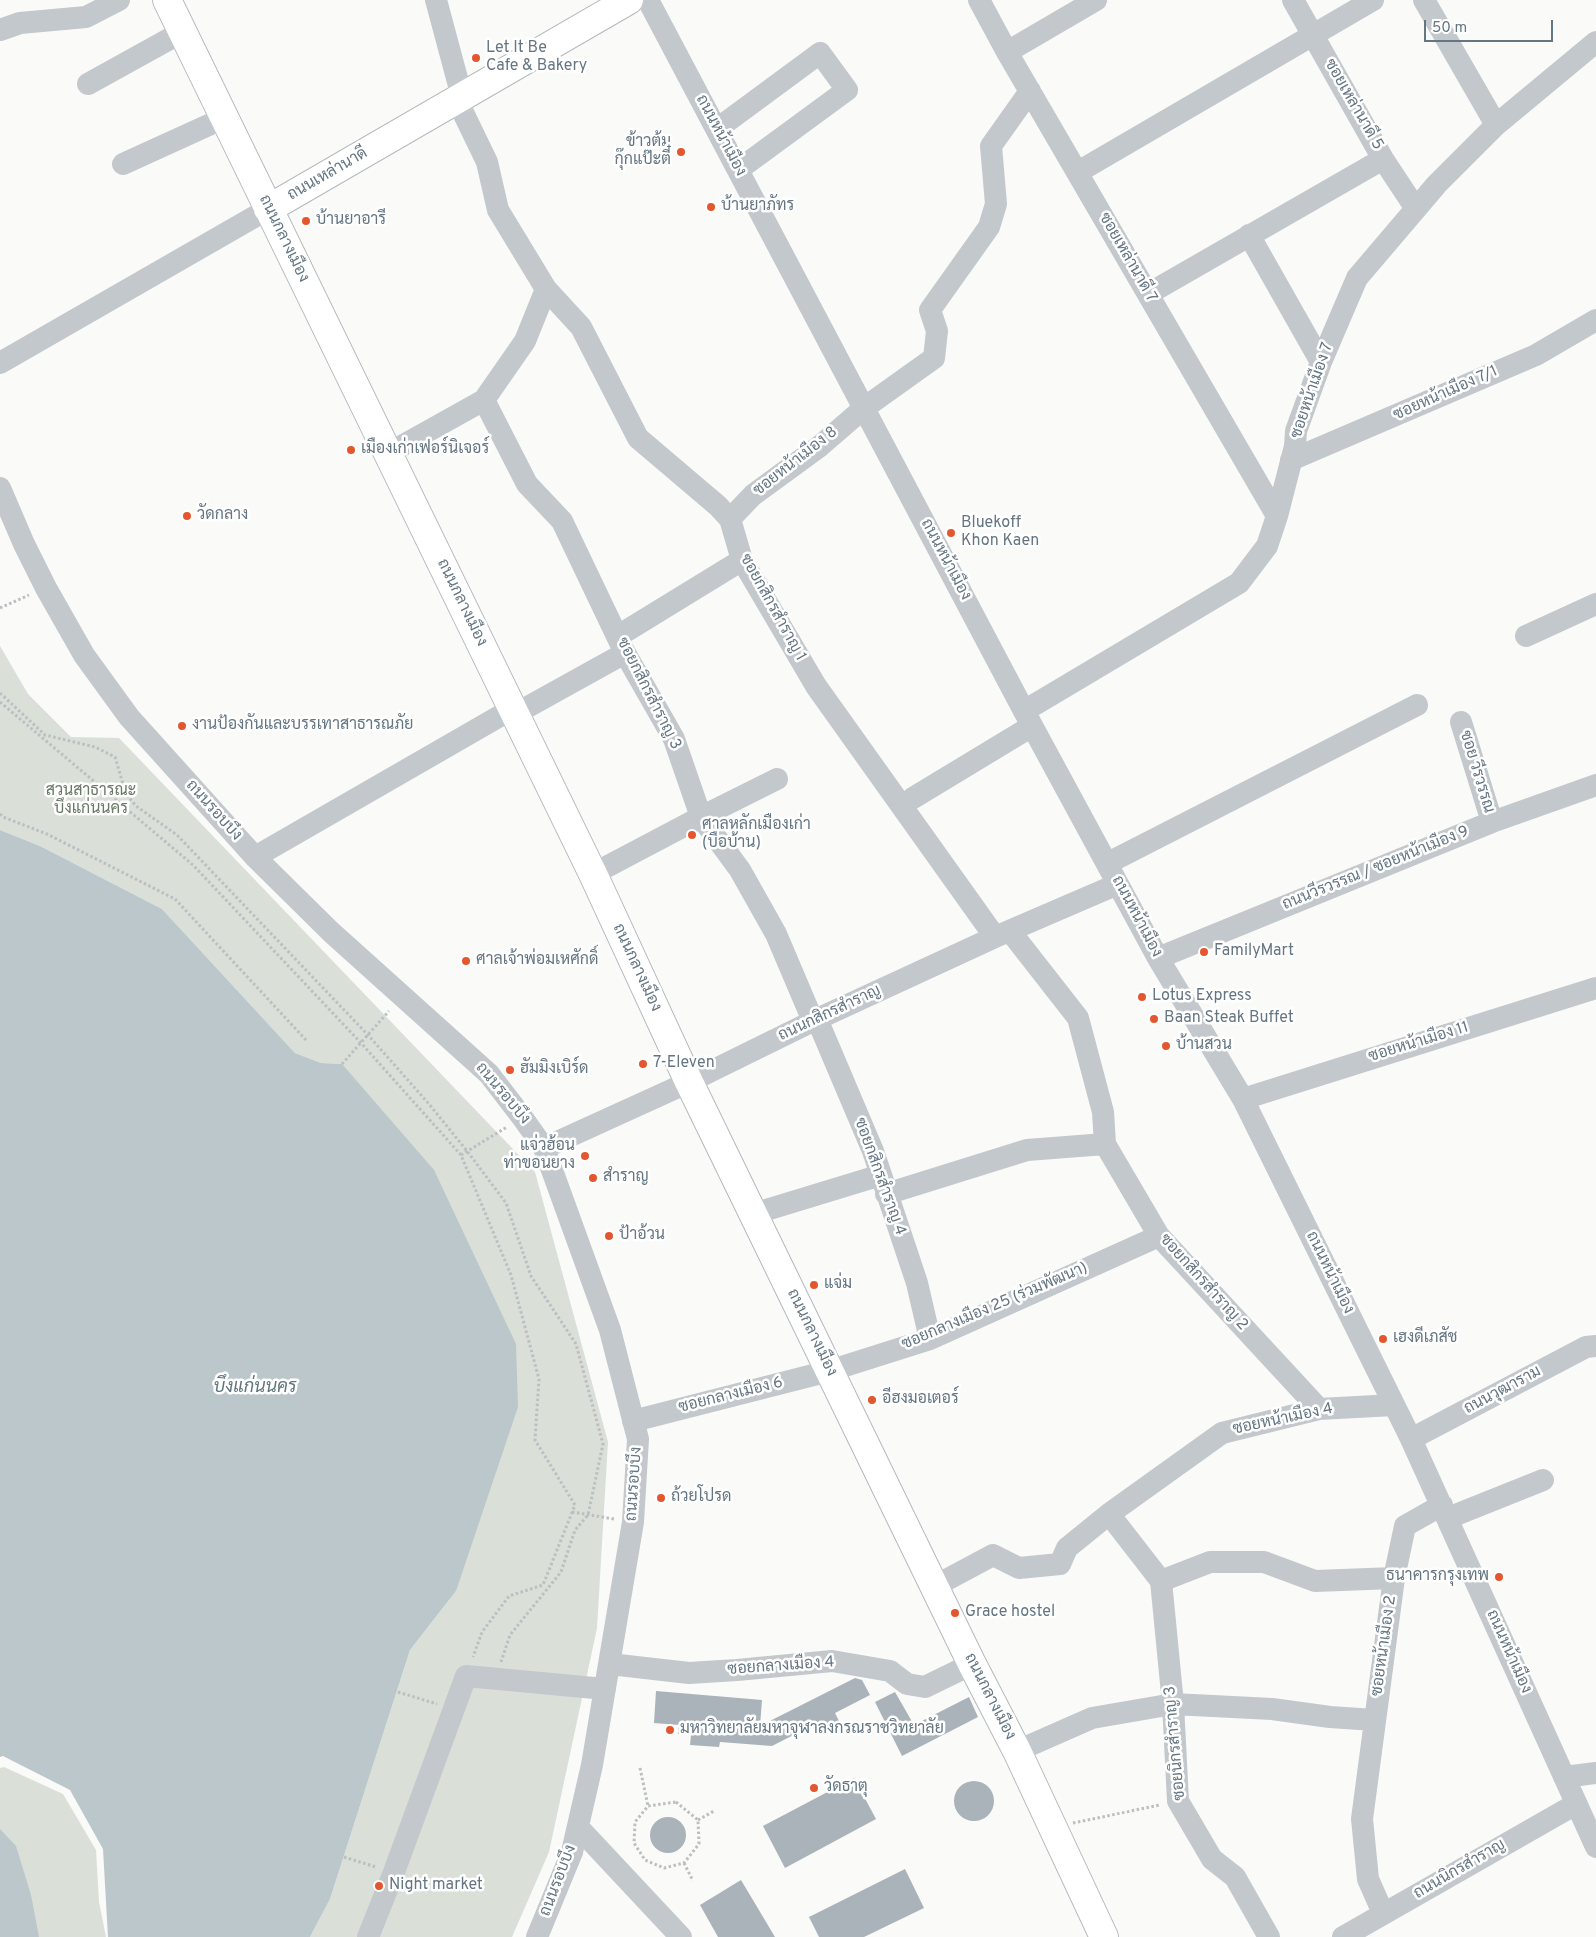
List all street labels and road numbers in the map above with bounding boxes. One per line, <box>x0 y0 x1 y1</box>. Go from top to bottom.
street label: ซอยเหล่านาดี 5 <box>1319 56 1387 154</box>
street label: ถนนหน้าเมือง <box>691 92 749 180</box>
street label: ถนนเหล่านาดี <box>285 144 371 206</box>
street label: ถนนกลางเมือง <box>254 192 312 286</box>
street label: ซอยเหล่านาดี 7 <box>1094 210 1160 306</box>
street label: ซอยหน้าเมือง 7 <box>1288 341 1338 441</box>
street label: ซอยหน้าเมือง 7/1 <box>1391 362 1501 426</box>
street label: ซอยหน้าเมือง 8 <box>750 423 842 501</box>
street label: ถนนหน้าเมือง <box>916 516 974 604</box>
street label: ซอยกสิกรสำราญ 1 <box>735 551 809 665</box>
street label: ถนนกลางเมือง <box>432 556 490 650</box>
street label: ซอยกสิกรสำราญ 3 <box>612 635 684 753</box>
street label: ซอย วีรวรรณ <box>1454 729 1498 815</box>
street label: ถนนรอบบึง <box>181 777 245 845</box>
street label: ถนนวีรวรรณ / ซอยหน้าเมือง 9 <box>1280 823 1472 915</box>
street label: ถนนหน้าเมือง <box>1107 873 1165 961</box>
street label: ถนนกลางเมือง <box>607 921 665 1015</box>
street label: ถนนกสิกรสำราญ <box>776 982 884 1046</box>
street label: ซอยหน้าเมือง 11 <box>1367 1019 1471 1067</box>
street label: ถนนรอบบึง <box>471 1059 533 1129</box>
street label: ซอยกสิกรสำราญ 4 <box>849 1116 909 1238</box>
street label: ถนนหน้าเมือง <box>1301 1229 1357 1317</box>
street label: ซอยกสิกรสำราญ 2 <box>1155 1231 1251 1335</box>
street label: ซอยกลางเมือง 25 (ร่วมพัฒนา) <box>899 1259 1091 1355</box>
street label: ถนนกลางเมือง <box>782 1286 840 1380</box>
street label: ถนนวุฒาราม <box>1461 1363 1545 1419</box>
street label: ซอยกลางเมือง 6 <box>677 1374 785 1418</box>
street label: ซอยหน้าเมือง 4 <box>1231 1400 1335 1440</box>
street label: ถนนรอบบึง <box>623 1446 647 1522</box>
street label: ซอยหน้าเมือง 2 <box>1368 1594 1402 1698</box>
street label: ถนนหน้าเมือง <box>1481 1607 1535 1697</box>
street label: ถนนกลางเมือง <box>959 1650 1019 1744</box>
street label: ซอยกลางเมือง 4 <box>727 1654 835 1680</box>
street label: ซอยนิกรสำราญ 3 <box>1161 1685 1191 1801</box>
street label: ถนนนิกรสำราญ <box>1411 1836 1509 1904</box>
street label: ถนนรอบบึง <box>537 1843 581 1919</box>

